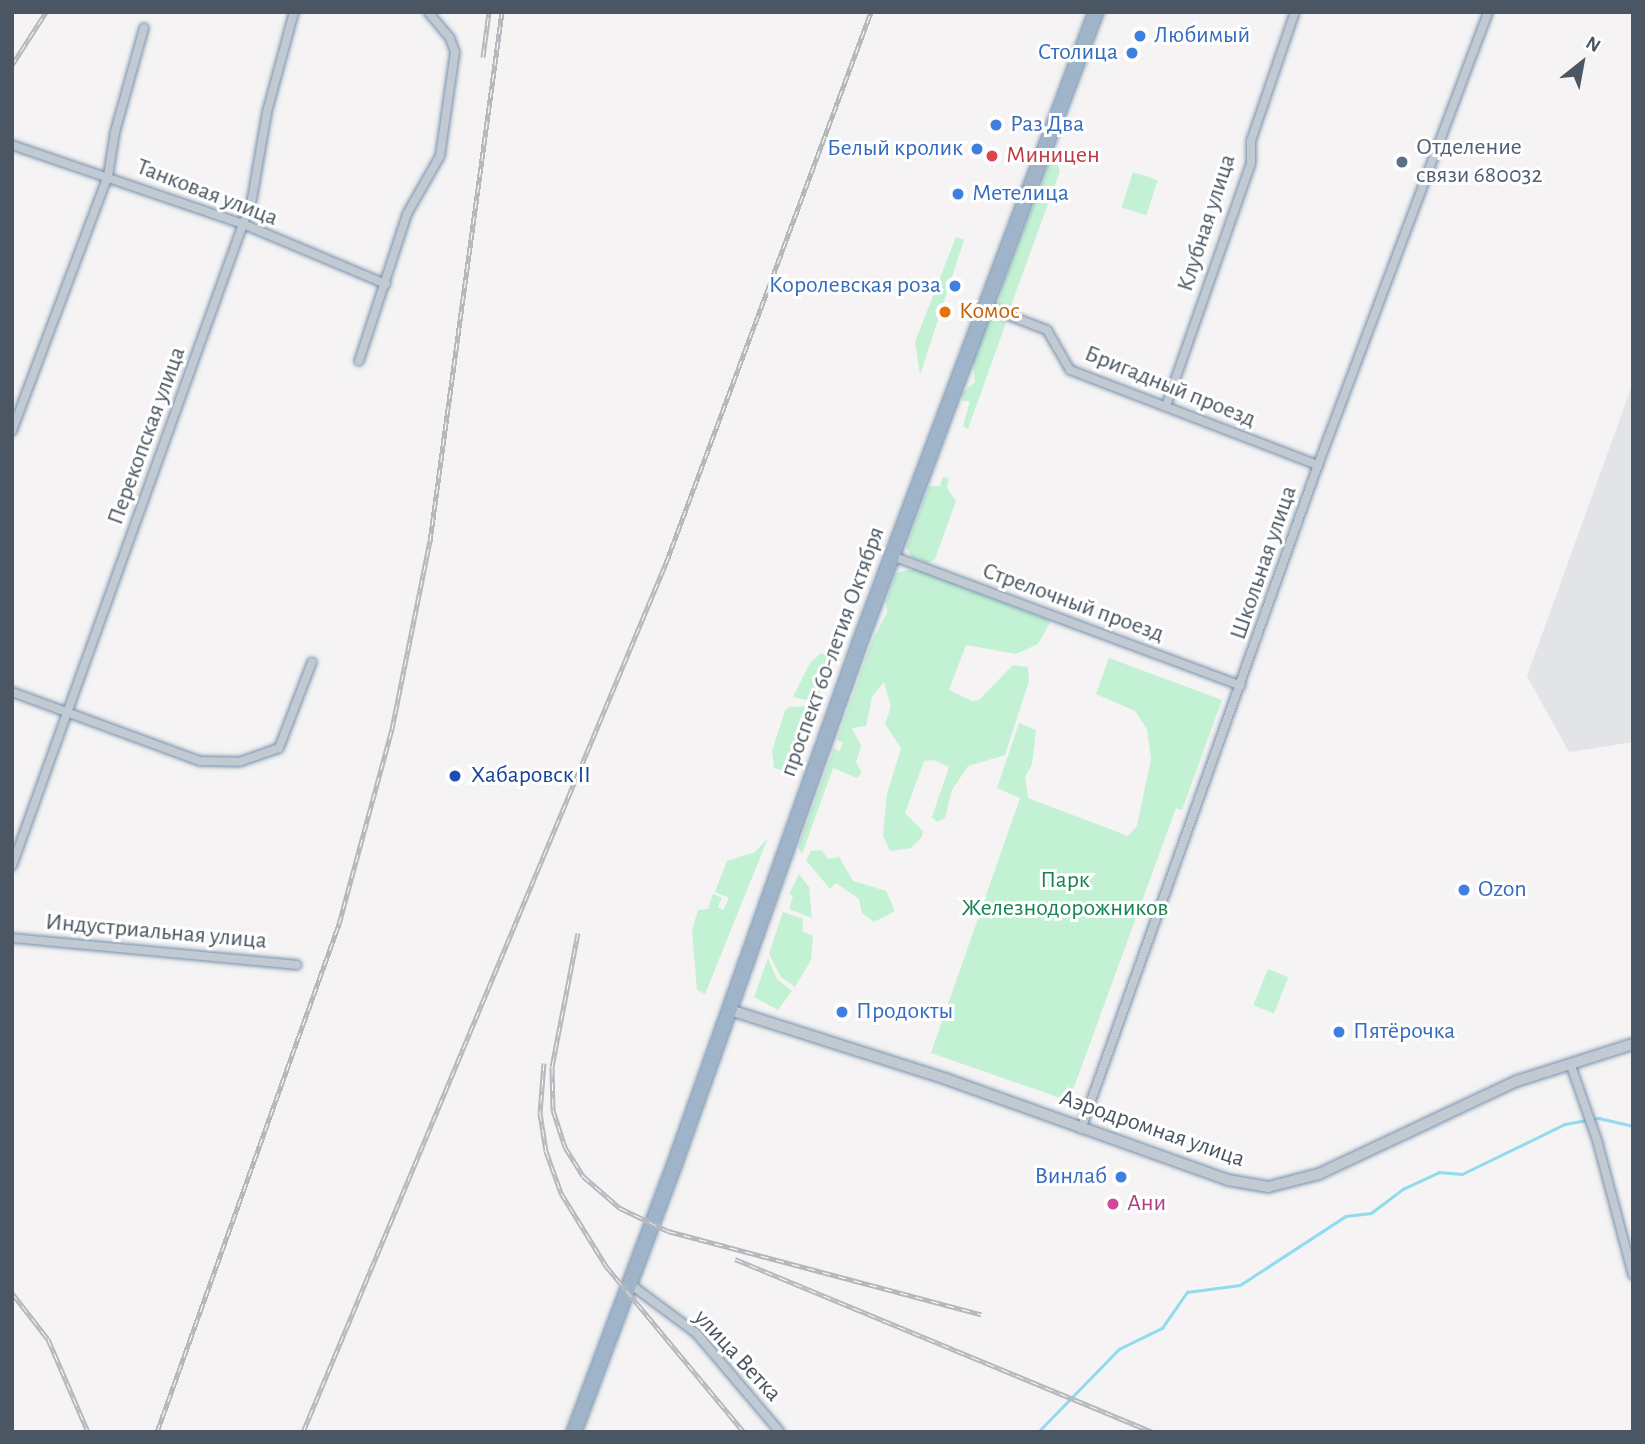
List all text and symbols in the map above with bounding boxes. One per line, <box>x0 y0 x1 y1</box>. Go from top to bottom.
place label: Любимый <box>1154 22 1250 50</box>
marker: Любимый <box>1132 28 1148 44</box>
north arrow <box>1547 28 1617 98</box>
text: N <box>1583 33 1604 56</box>
place label: Столица <box>1038 39 1118 67</box>
marker: Столица <box>1124 45 1140 61</box>
place label: Раз Два <box>1010 111 1084 139</box>
marker: Раз Два <box>988 117 1004 133</box>
place label: Отделение связи 680032 <box>1416 134 1542 190</box>
place label: Белый кролик <box>827 135 963 163</box>
marker: Белый кролик <box>969 141 985 157</box>
place label: Миницен <box>1006 142 1100 170</box>
marker: Миницен <box>984 148 1000 164</box>
street label: Клубная улица <box>1171 151 1243 295</box>
street label: Танковая улица <box>132 153 282 233</box>
marker: Отделение связи 680032 <box>1394 154 1410 170</box>
place label: Метелица <box>972 180 1069 208</box>
marker: Метелица <box>950 186 966 202</box>
place label: Королевская роза <box>769 272 941 300</box>
marker: Королевская роза <box>947 278 963 294</box>
place label: Комос <box>959 298 1020 326</box>
marker: Комос <box>937 304 953 320</box>
street label: Бригадный проезд <box>1080 340 1260 434</box>
street label: Перекопская улица <box>101 343 193 529</box>
street label: Школьная улица <box>1224 482 1304 644</box>
street label: проспект 60-летия Октября <box>774 523 892 781</box>
street label: Стрелочный проезд <box>978 557 1168 649</box>
place label: Хабаровск II <box>471 762 591 790</box>
marker: Хабаровск II <box>445 766 465 786</box>
park label: Парк Железнодорожников <box>962 867 1168 923</box>
place label: Ozon <box>1478 876 1527 904</box>
marker: Ozon <box>1456 882 1472 898</box>
street label: Индустриальная улица <box>44 908 268 956</box>
place label: Продокты <box>856 998 953 1026</box>
marker: Продокты <box>834 1004 850 1020</box>
place label: Пятёрочка <box>1353 1018 1455 1046</box>
marker: Пятёрочка <box>1331 1024 1347 1040</box>
street label: Аэродромная улица <box>1056 1084 1248 1174</box>
place label: Винлаб <box>1034 1163 1107 1191</box>
marker: Винлаб <box>1113 1169 1129 1185</box>
place label: Ани <box>1127 1190 1166 1218</box>
marker: Ани <box>1105 1196 1121 1212</box>
street label: улица Ветка <box>687 1304 787 1408</box>

